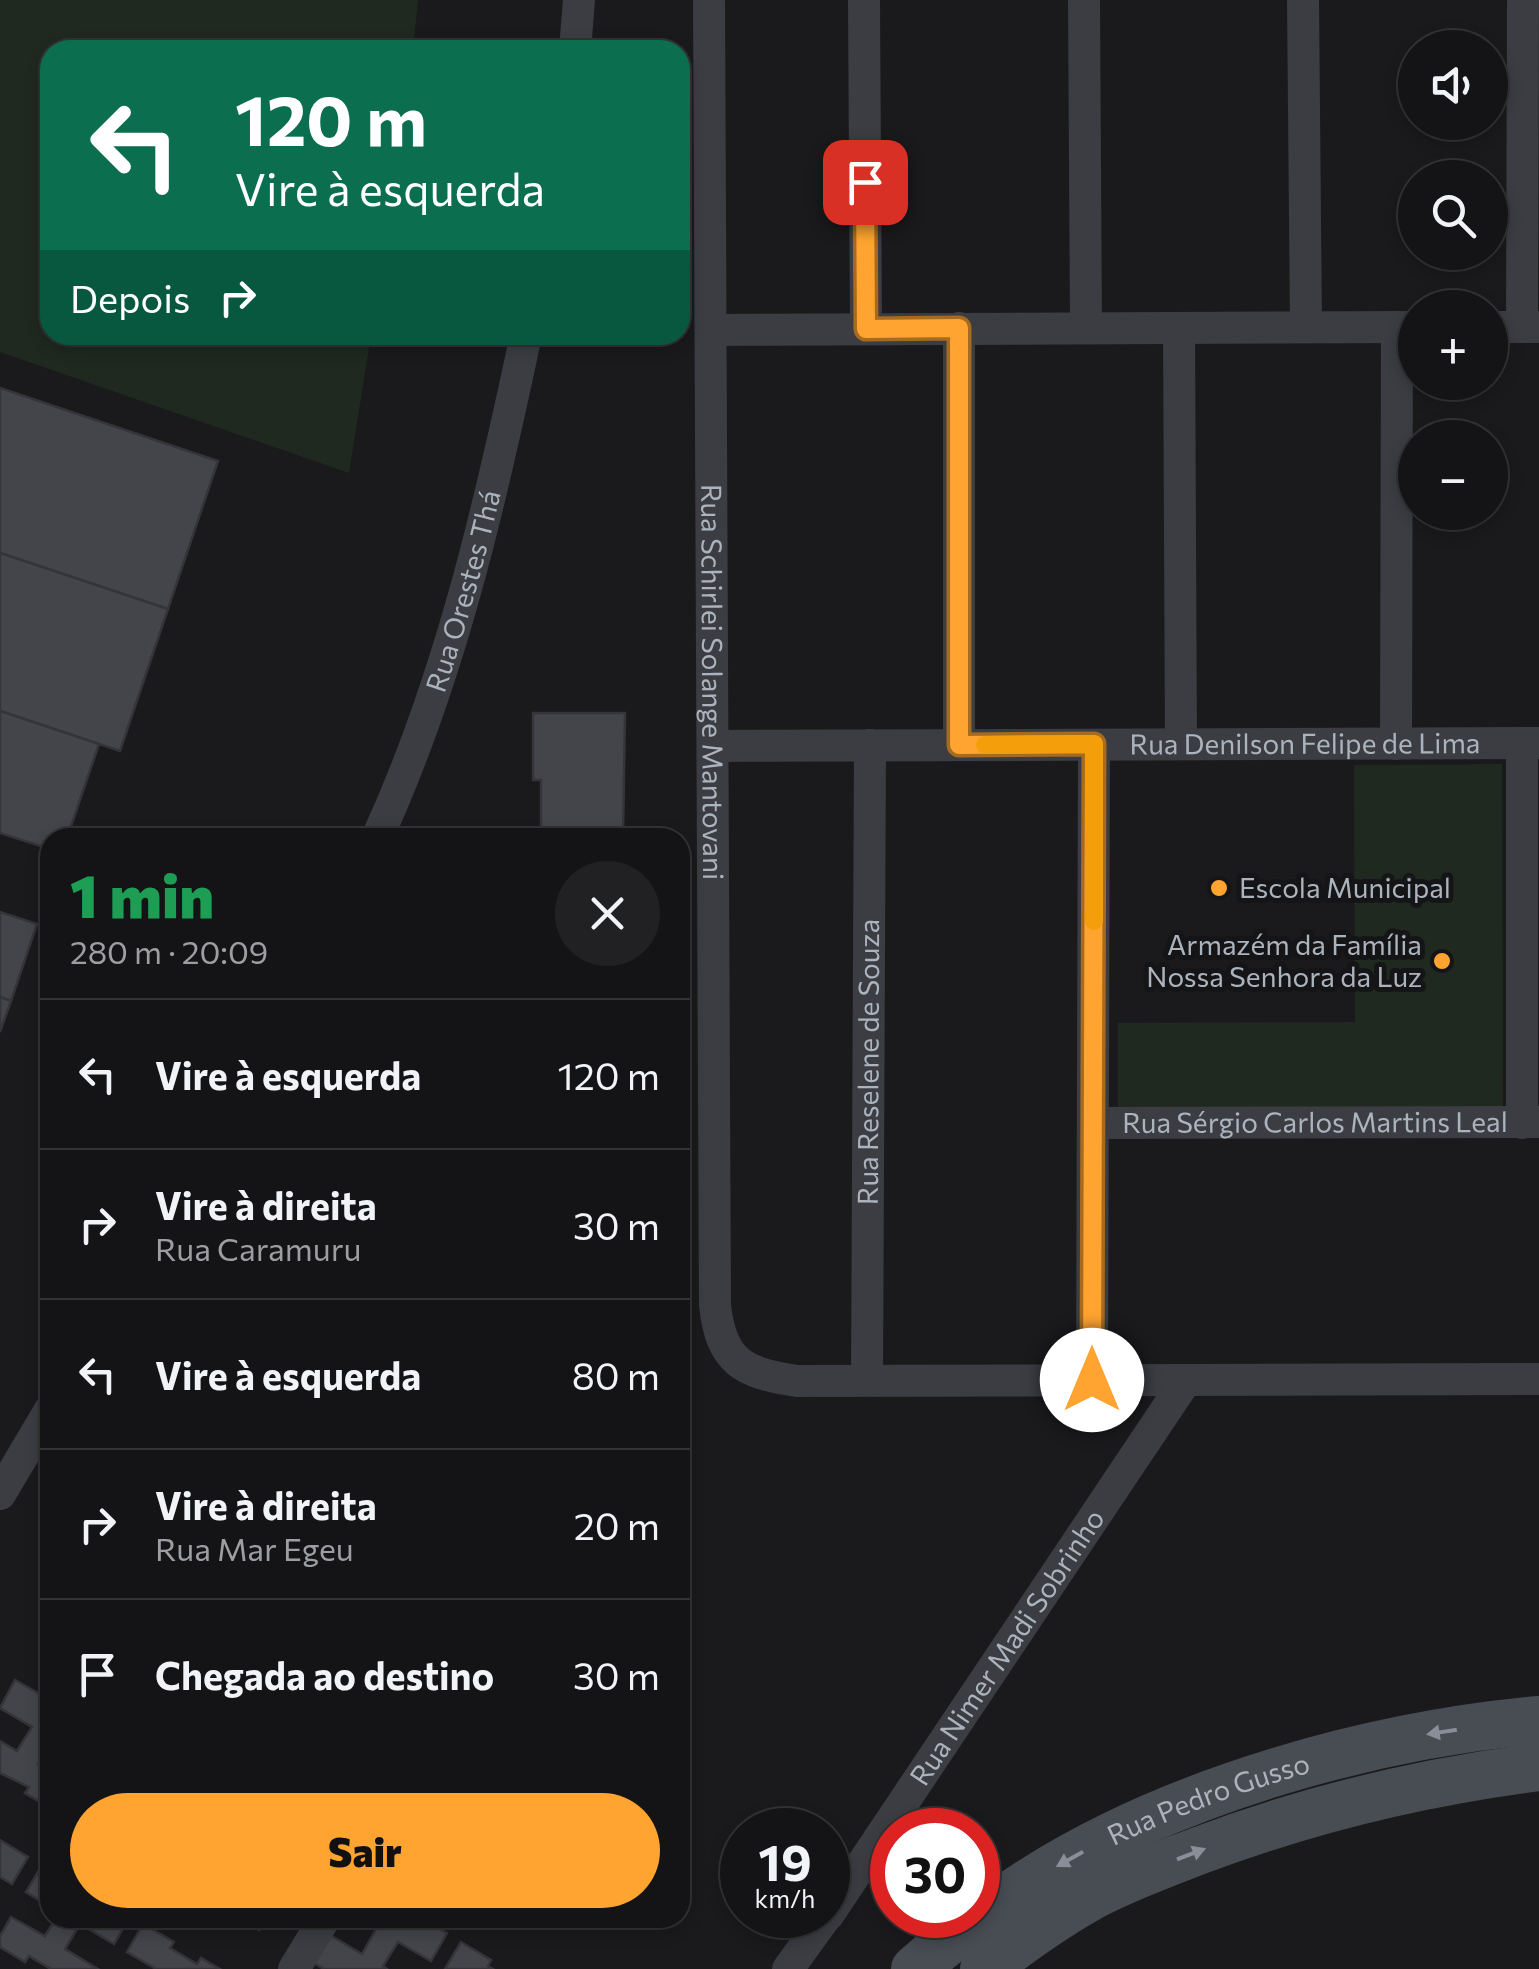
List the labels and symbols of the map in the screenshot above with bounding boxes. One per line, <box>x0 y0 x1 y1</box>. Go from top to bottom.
pin <box>823 140 908 225</box>
street label: Rua Schirlei Solange Mantovani <box>695 484 731 880</box>
street label: Rua Orestes Thá <box>418 487 507 696</box>
street label: Rua Denilson Felipe de Lima <box>1129 725 1481 760</box>
place label: Escola Municipal <box>1239 870 1451 904</box>
marker: Escola Municipal <box>1208 877 1230 899</box>
street label: Rua Reselene de Souza <box>850 919 885 1205</box>
place label: Armazém da Família Nossa Senhora da Luz <box>1146 927 1422 993</box>
marker: Armazém da Família Nossa Senhora da Luz <box>1431 950 1453 972</box>
street label: Rua Sérgio Carlos Martins Leal <box>1122 1104 1508 1139</box>
position arrow <box>1040 1328 1144 1432</box>
street label: Rua Nimer Madi Sobrinho <box>902 1502 1111 1791</box>
one-way arrow <box>1426 1725 1458 1740</box>
street label: Rua Pedro Gusso <box>1101 1745 1313 1852</box>
speed limit sign: 30 <box>870 1808 1000 1938</box>
one-way arrow <box>1176 1846 1206 1861</box>
one-way arrow <box>1055 1850 1084 1867</box>

